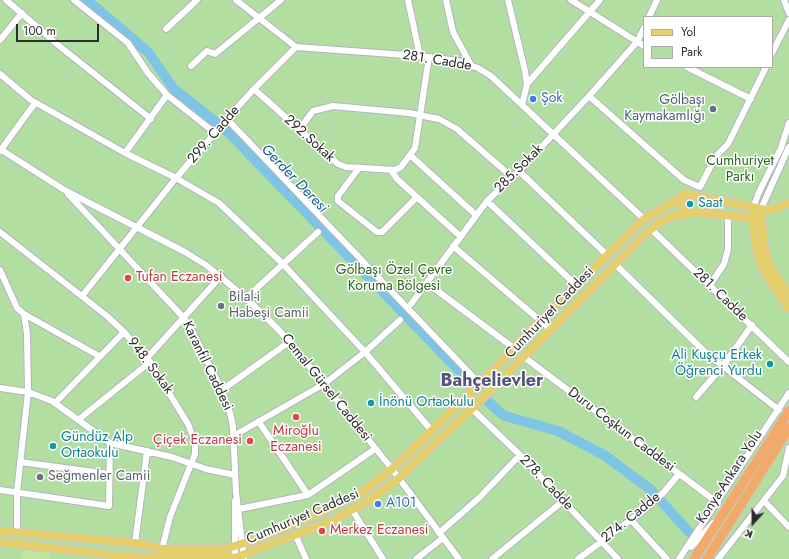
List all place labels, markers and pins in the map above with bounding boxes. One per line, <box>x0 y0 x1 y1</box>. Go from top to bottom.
place label: Şok <box>541 91 562 107</box>
place label: Gölbaşı Kaymakamlığı <box>624 93 705 126</box>
marker: Şok <box>528 94 538 104</box>
marker: Gölbaşı Kaymakamlığı <box>708 104 718 114</box>
place label: Saat <box>698 196 722 212</box>
marker: Saat <box>685 199 695 209</box>
place label: Tufan Eczanesi <box>136 270 222 286</box>
marker: Tufan Eczanesi <box>123 273 133 283</box>
place label: Bilal-i Habeşi Camii <box>229 290 309 322</box>
marker: Bilal-i Habeşi Camii <box>216 301 226 311</box>
place label: Ali Kuşçu Erkek Öğrenci Yurdu <box>671 348 762 380</box>
marker: Ali Kuşçu Erkek Öğrenci Yurdu <box>765 359 775 369</box>
place label: İnönü Ortaokulu <box>379 395 474 411</box>
marker: İnönü Ortaokulu <box>366 398 376 408</box>
marker: Miroğlu Eczanesi <box>291 412 301 422</box>
place label: Miroğlu Eczanesi <box>270 424 322 456</box>
place label: Gündüz Alp Ortaokulu <box>61 430 133 462</box>
place label: Çiçek Eczanesi <box>153 433 242 449</box>
marker: Çiçek Eczanesi <box>245 436 255 446</box>
marker: Gündüz Alp Ortaokulu <box>48 441 58 451</box>
place label: Seğmenler Camii <box>48 469 150 485</box>
marker: Seğmenler Camii <box>35 472 45 482</box>
place label: A101 <box>386 496 416 512</box>
marker: A101 <box>373 499 383 509</box>
place label: Merkez Eczanesi <box>330 523 428 539</box>
marker: Merkez Eczanesi <box>317 526 327 536</box>

